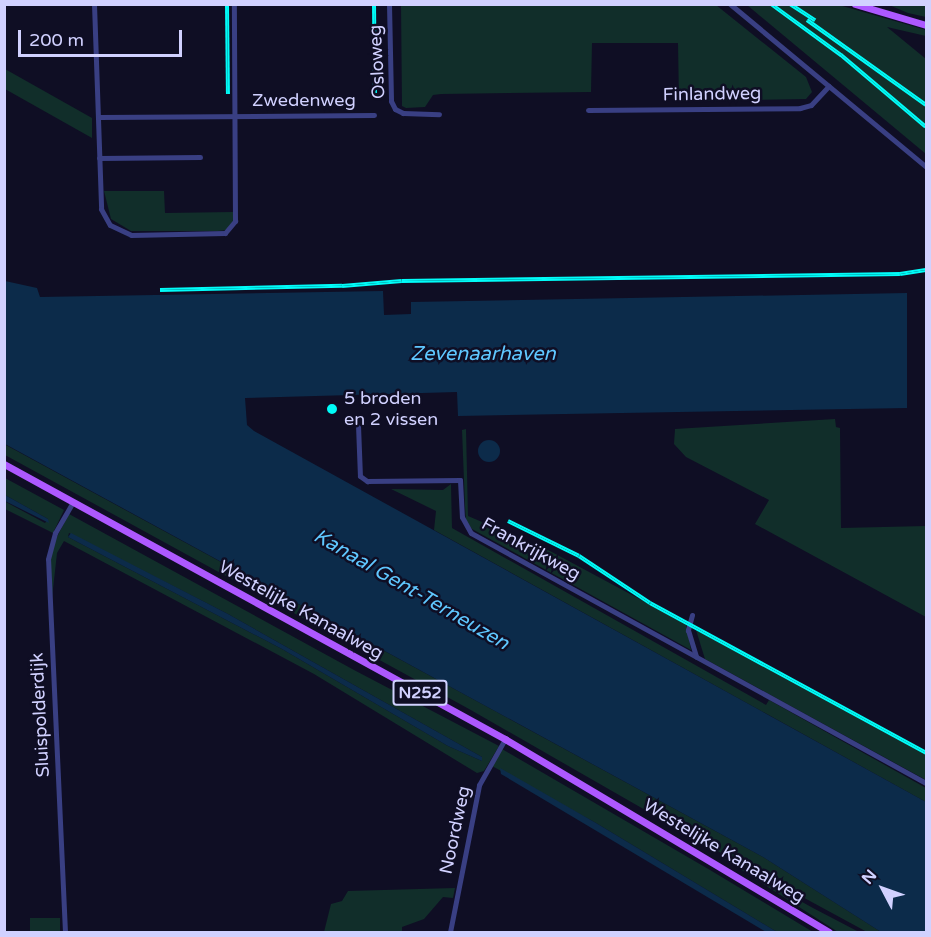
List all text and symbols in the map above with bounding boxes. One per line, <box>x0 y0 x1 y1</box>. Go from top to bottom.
scale bar <box>21 18 184 56</box>
street label: Osloweg <box>364 24 390 100</box>
text: 200 m <box>29 29 84 51</box>
street label: Finlandweg <box>662 82 762 106</box>
street label: Zwedenweg <box>252 89 356 111</box>
water label: Zevenaarhaven <box>410 342 556 366</box>
place label: 5 broden en 2 vissen <box>344 388 438 430</box>
marker: 5 broden en 2 vissen <box>325 402 339 416</box>
street label: Frankrijkweg <box>478 513 584 585</box>
water label: Kanaal Gent-Terneuzen <box>309 524 513 656</box>
street label: Westelijke Kanaalweg <box>215 556 387 664</box>
street label: Sluispolderdijk <box>26 652 54 778</box>
road number: N252 <box>392 680 448 706</box>
street label: Noordweg <box>435 784 475 876</box>
street label: Westelijke Kanaalweg <box>639 794 809 908</box>
north arrow <box>853 859 913 919</box>
text: N <box>858 866 881 889</box>

